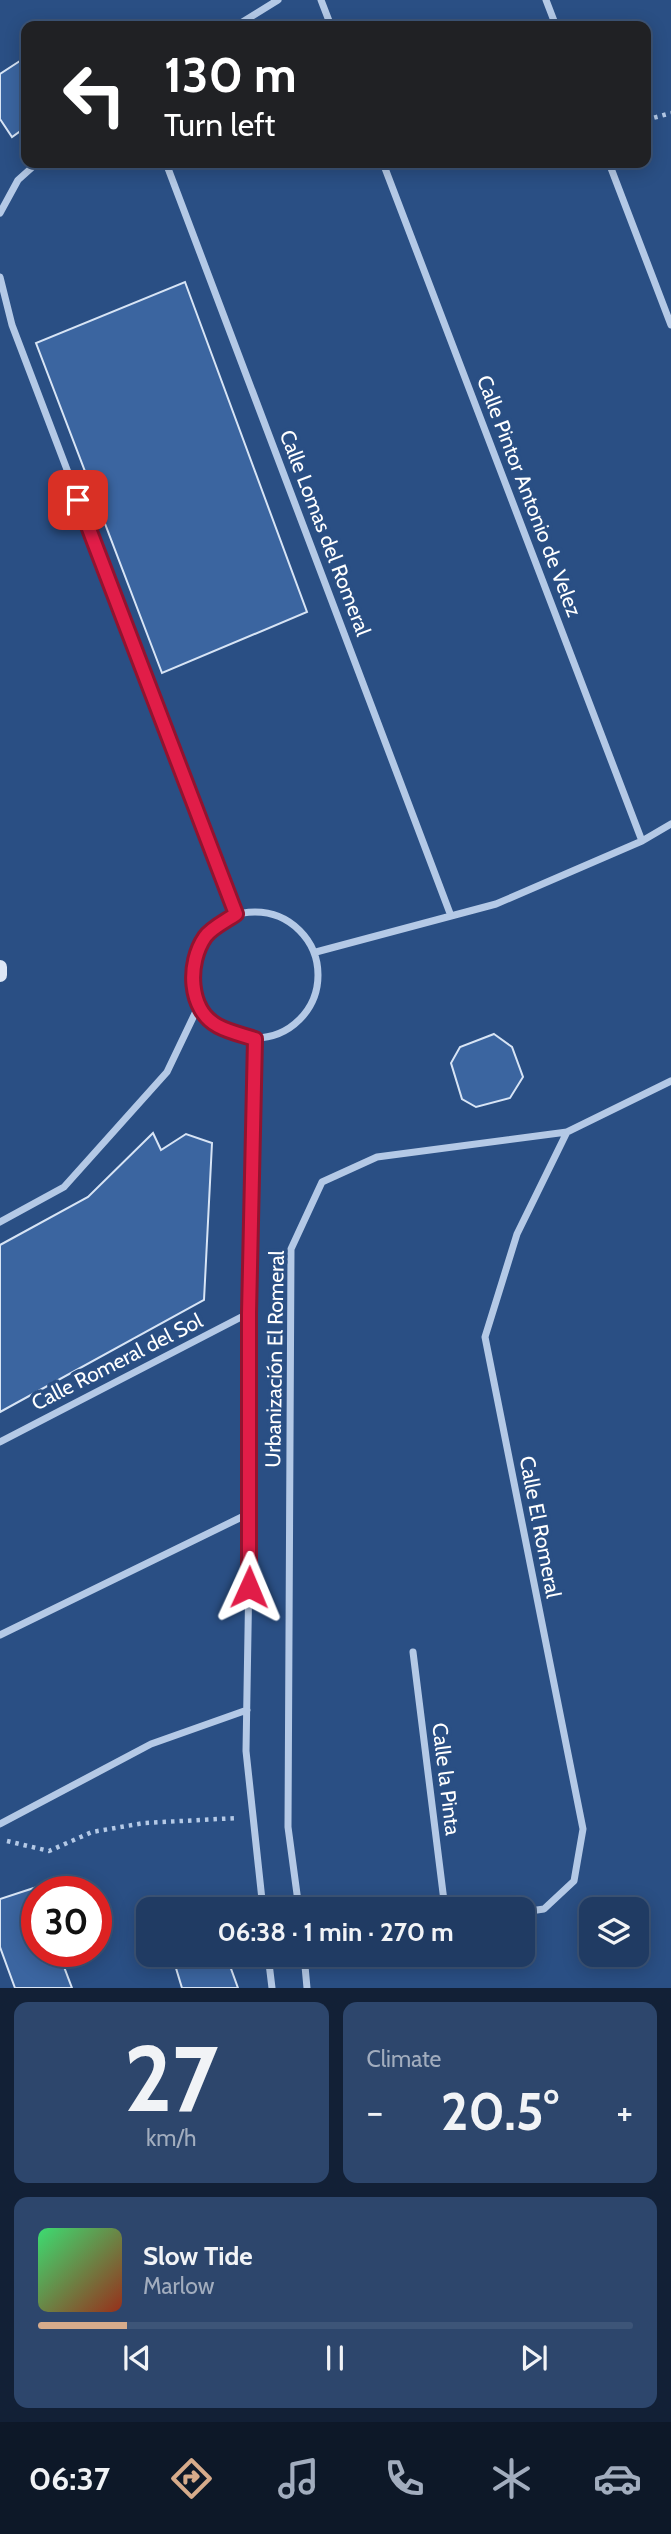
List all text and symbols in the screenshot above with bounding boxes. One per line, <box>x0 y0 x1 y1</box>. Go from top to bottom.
text: 130 m <box>164 45 297 104</box>
icon: left <box>49 49 140 140</box>
text: Turn left <box>164 105 275 144</box>
street label: Calle Pintor Antonio de Velez <box>472 372 587 620</box>
street label: Calle Lomas del Romeral <box>275 426 376 639</box>
pin <box>48 470 108 530</box>
icon: arrive <box>59 481 97 519</box>
street label: Urbanización El Romeral <box>260 1250 289 1468</box>
street label: Calle Romeral del Sol <box>27 1308 206 1415</box>
street label: Calle El Romeral <box>514 1454 567 1600</box>
position arrow <box>212 1550 286 1624</box>
street label: Calle la Pinta <box>427 1721 466 1837</box>
speed limit sign: 30 <box>21 1876 112 1967</box>
map controls <box>579 1897 649 1967</box>
button: layers <box>579 1897 649 1967</box>
text: 06:38 · 1 min · 270 m <box>217 1916 454 1948</box>
text: 27 <box>124 2023 219 2134</box>
text: Climate <box>367 2045 441 2073</box>
text: 20.5° <box>441 2080 559 2143</box>
text: − <box>367 2088 383 2135</box>
text: + <box>616 2088 633 2135</box>
text: km/h <box>146 2124 196 2152</box>
text: Slow Tide <box>143 2240 253 2272</box>
text: Marlow <box>143 2272 214 2300</box>
icon: previous <box>118 2339 156 2377</box>
icon: pause <box>316 2339 354 2377</box>
icon: next <box>515 2339 553 2377</box>
icon: directions <box>167 2454 216 2503</box>
icon: music <box>274 2454 323 2503</box>
icon: phone <box>380 2454 429 2503</box>
icon: climate <box>487 2454 536 2503</box>
icon: car <box>593 2454 642 2503</box>
text: 06:37 <box>29 2459 110 2498</box>

